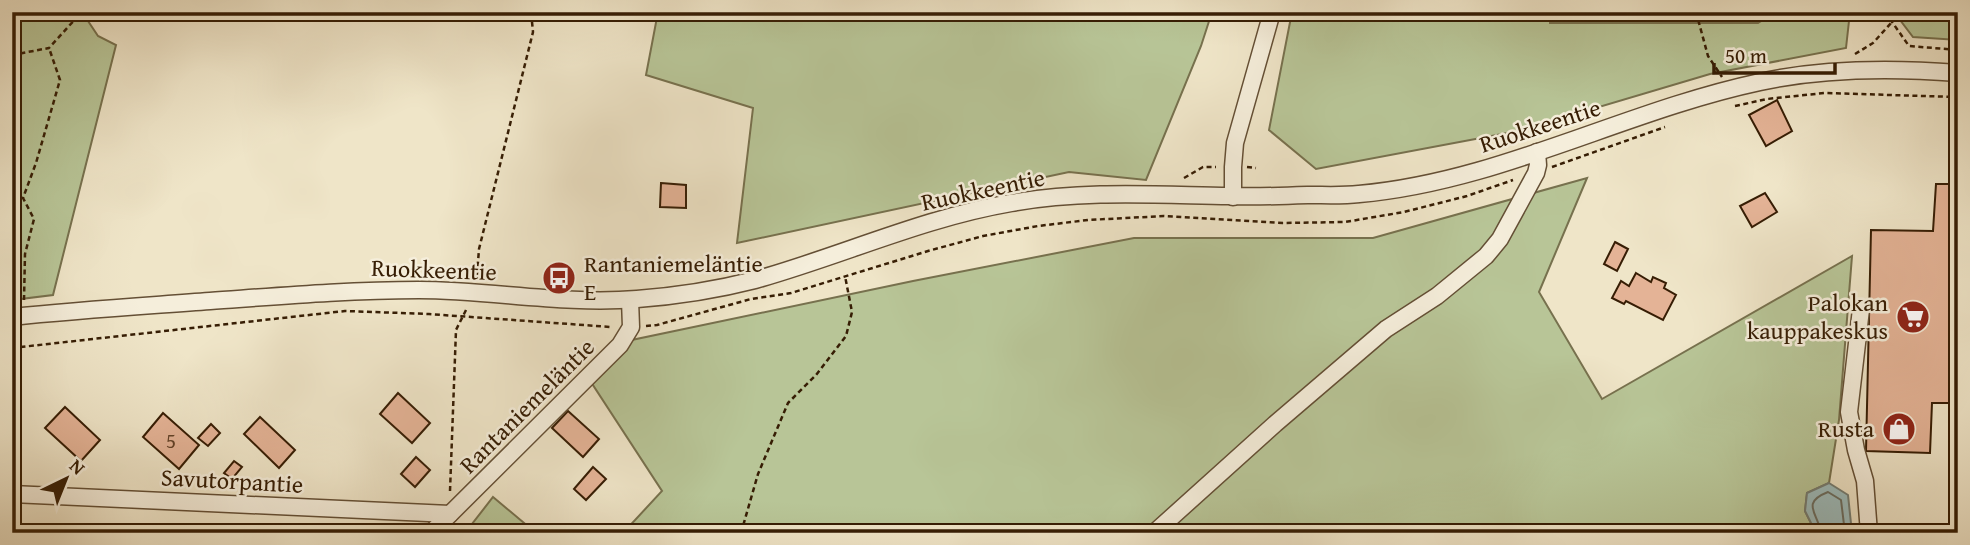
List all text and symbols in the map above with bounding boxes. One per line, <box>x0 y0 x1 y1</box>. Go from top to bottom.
scale bar <box>1714 32 1835 76</box>
text: 50 m <box>1725 40 1767 71</box>
street label: Ruokkeentie <box>1475 90 1605 162</box>
street label: Ruokkeentie <box>918 159 1048 220</box>
place label: Rantaniemeläntie E <box>584 246 763 309</box>
street label: Ruokkeentie <box>371 250 497 289</box>
bus stop icon: Rantaniemeläntie E <box>540 259 578 297</box>
place label: Palokan kauppakeskus <box>1747 285 1889 348</box>
supermarket icon: Palokan kauppakeskus <box>1894 298 1932 336</box>
street label: Rantaniemeläntie <box>451 330 602 481</box>
shop icon: Rusta <box>1880 410 1918 448</box>
place label: Rusta <box>1818 411 1875 446</box>
house number: 5 <box>166 425 176 456</box>
north arrow <box>32 444 102 514</box>
text: N <box>63 452 92 481</box>
street label: Savutorpantie <box>160 459 304 502</box>

